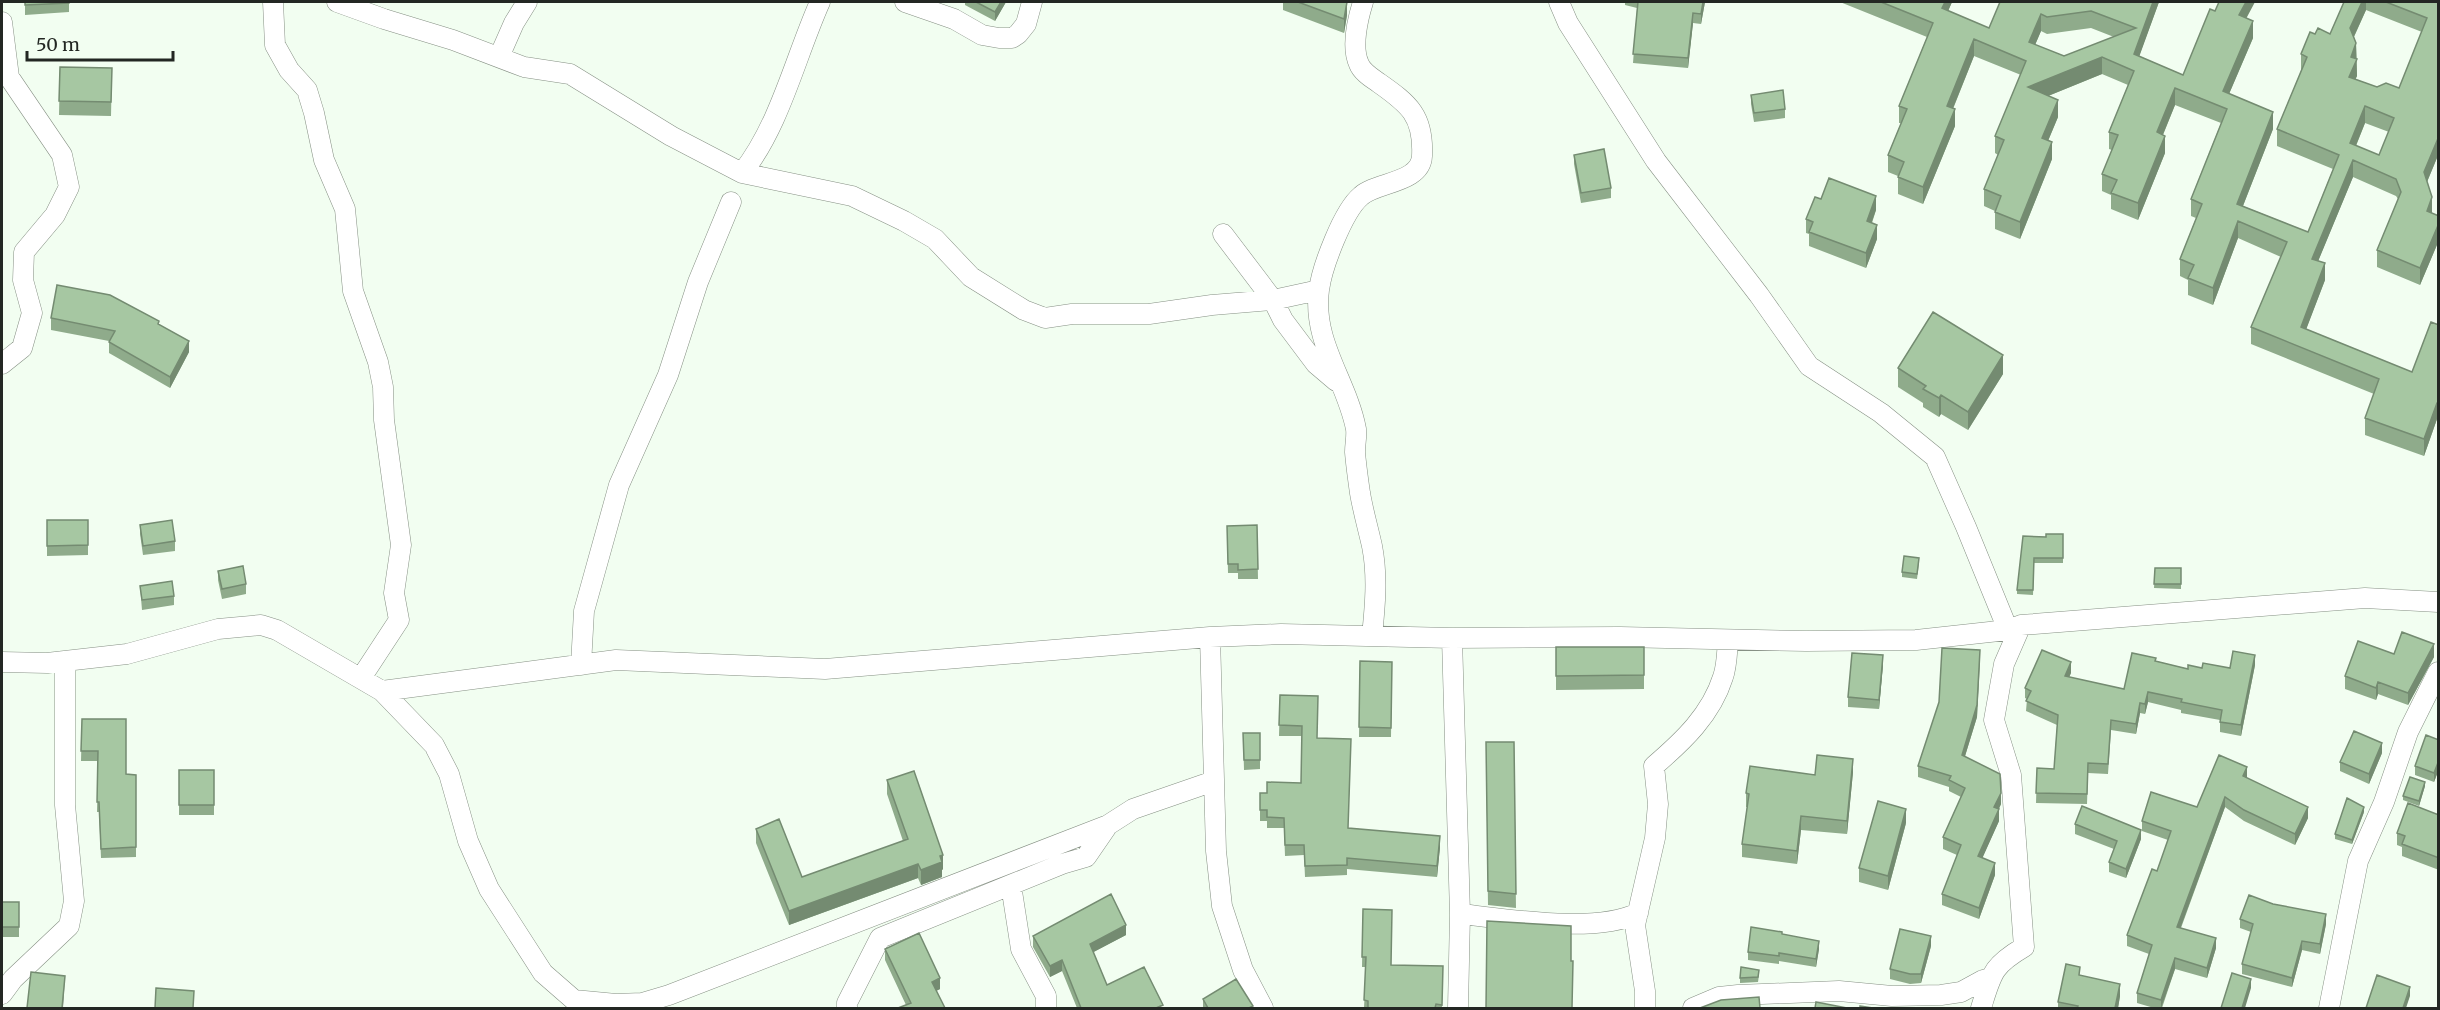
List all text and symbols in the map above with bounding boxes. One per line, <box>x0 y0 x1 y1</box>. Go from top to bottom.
scale bar <box>27 24 172 62</box>
text: 50 m <box>36 33 80 56</box>

